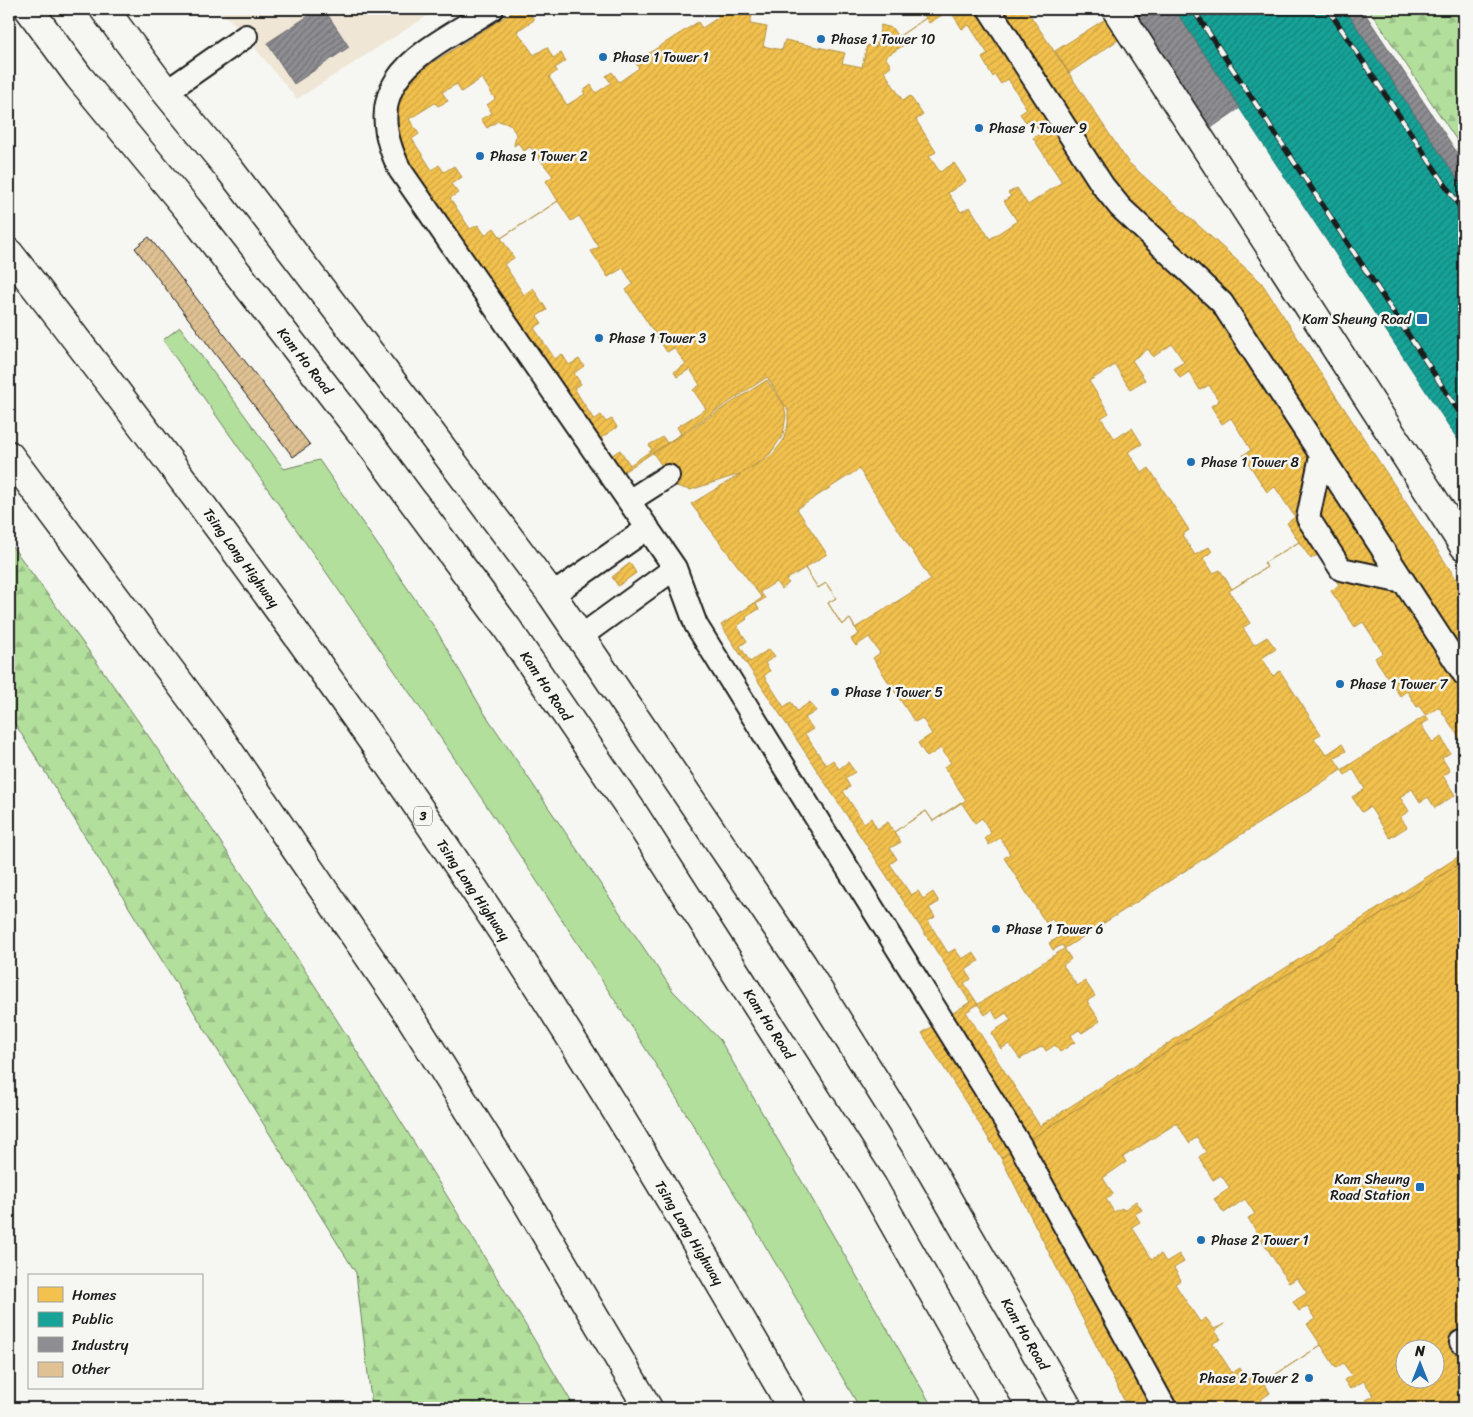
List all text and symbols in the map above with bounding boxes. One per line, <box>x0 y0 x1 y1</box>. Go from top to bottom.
place label: Phase 1 Tower 10 <box>831 27 935 52</box>
marker: Phase 1 Tower 10 <box>815 33 827 45</box>
place label: Phase 1 Tower 1 <box>613 45 709 70</box>
marker: Phase 1 Tower 1 <box>597 51 609 63</box>
place label: Phase 1 Tower 9 <box>989 116 1087 141</box>
marker: Phase 1 Tower 9 <box>973 122 985 134</box>
place label: Phase 1 Tower 2 <box>490 144 588 169</box>
marker: Phase 1 Tower 2 <box>474 150 486 162</box>
place label: Kam Sheung Road <box>1302 307 1413 332</box>
marker: Kam Sheung Road <box>1415 312 1429 326</box>
street label: Kam Ho Road <box>270 322 341 402</box>
place label: Phase 1 Tower 3 <box>609 326 706 351</box>
marker: Phase 1 Tower 3 <box>593 332 605 344</box>
place label: Phase 1 Tower 8 <box>1201 450 1299 475</box>
marker: Phase 1 Tower 8 <box>1185 456 1197 468</box>
street label: Tsing Long Highway <box>196 503 287 614</box>
street label: Kam Ho Road <box>513 646 580 728</box>
place label: Phase 1 Tower 7 <box>1350 672 1448 697</box>
marker: Phase 1 Tower 7 <box>1334 678 1346 690</box>
place label: Phase 1 Tower 5 <box>845 680 943 705</box>
marker: Phase 1 Tower 5 <box>829 686 841 698</box>
road number: 3 <box>414 806 432 826</box>
street label: Tsing Long Highway <box>429 834 517 947</box>
place label: Phase 1 Tower 6 <box>1006 917 1103 942</box>
marker: Phase 1 Tower 6 <box>990 923 1002 935</box>
street label: Kam Ho Road <box>737 984 802 1066</box>
place label: Kam Sheung Road Station <box>1330 1167 1410 1208</box>
street label: Tsing Long Highway <box>648 1176 731 1291</box>
marker: Kam Sheung Road Station <box>1414 1181 1426 1193</box>
place label: Phase 2 Tower 1 <box>1211 1228 1309 1253</box>
marker: Phase 2 Tower 1 <box>1195 1234 1207 1246</box>
legend <box>28 1274 202 1390</box>
text: Homes <box>72 1282 116 1308</box>
street label: Kam Ho Road <box>994 1293 1057 1376</box>
text: Public <box>72 1306 114 1332</box>
text: Industry <box>71 1332 129 1358</box>
text: N <box>1414 1339 1425 1364</box>
north arrow <box>1396 1340 1446 1390</box>
text: Other <box>72 1356 111 1382</box>
place label: Phase 2 Tower 2 <box>1199 1366 1299 1391</box>
marker: Phase 2 Tower 2 <box>1303 1372 1315 1384</box>

